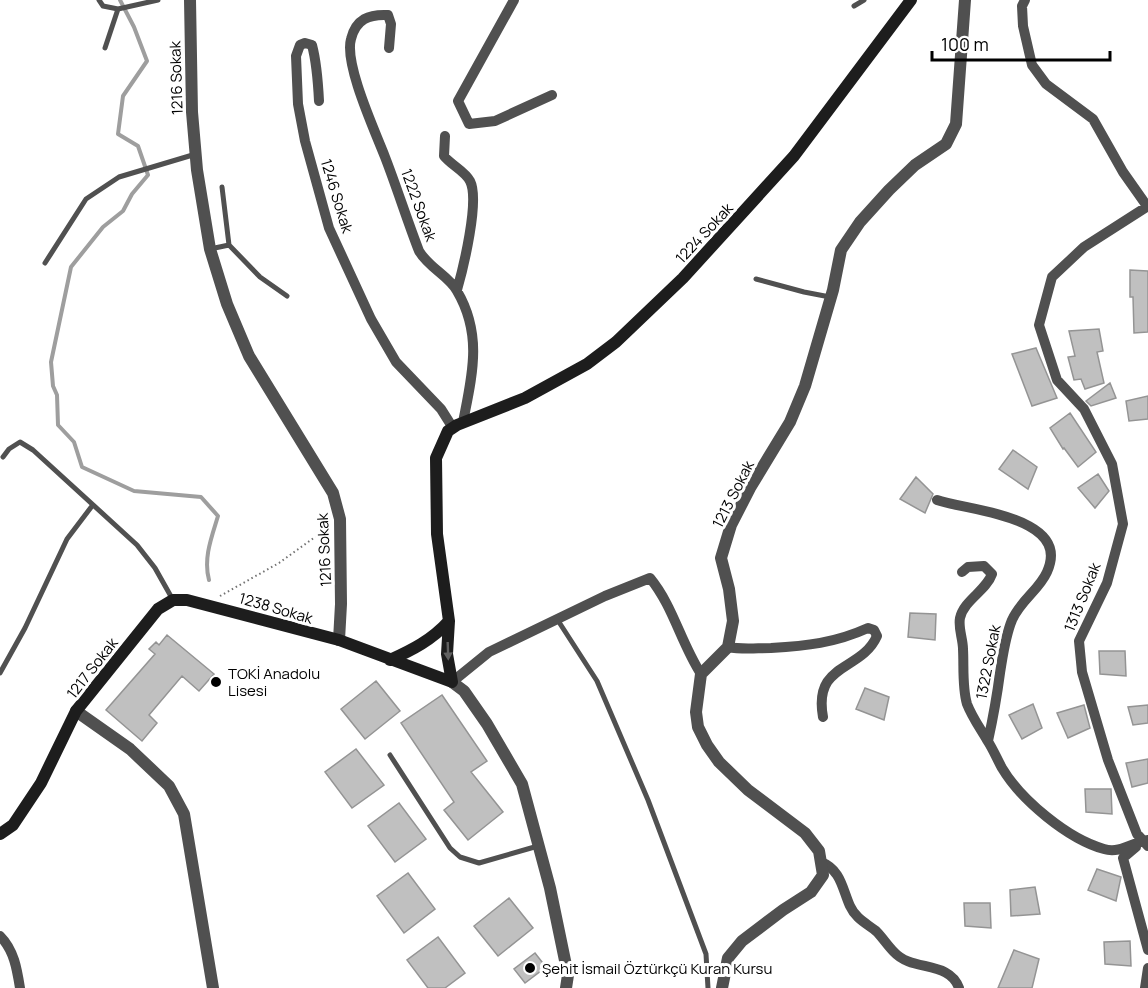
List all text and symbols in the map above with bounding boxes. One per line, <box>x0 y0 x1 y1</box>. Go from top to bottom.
scale bar <box>932 24 1110 62</box>
text: 100 m <box>941 32 989 56</box>
street label: 1216 Sokak <box>164 40 188 115</box>
street label: 1246 Sokak <box>316 156 358 236</box>
street label: 1222 Sokak <box>396 166 442 245</box>
street label: 1224 Sokak <box>670 198 738 268</box>
street label: 1213 Sokak <box>707 456 759 531</box>
street label: 1216 Sokak <box>312 512 336 587</box>
street label: 1313 Sokak <box>1059 559 1106 635</box>
street label: 1238 Sokak <box>237 587 316 629</box>
street label: 1322 Sokak <box>970 622 1006 701</box>
street label: 1217 Sokak <box>62 633 123 703</box>
one-way arrow <box>443 642 453 661</box>
place label: TOKİ Anadolu Lisesi <box>228 663 320 701</box>
marker: TOKİ Anadolu Lisesi <box>209 675 223 689</box>
place label: Şehit İsmail Öztürkçü Kuran Kursu <box>542 958 772 979</box>
marker: Şehit İsmail Öztürkçü Kuran Kursu <box>523 961 537 975</box>

